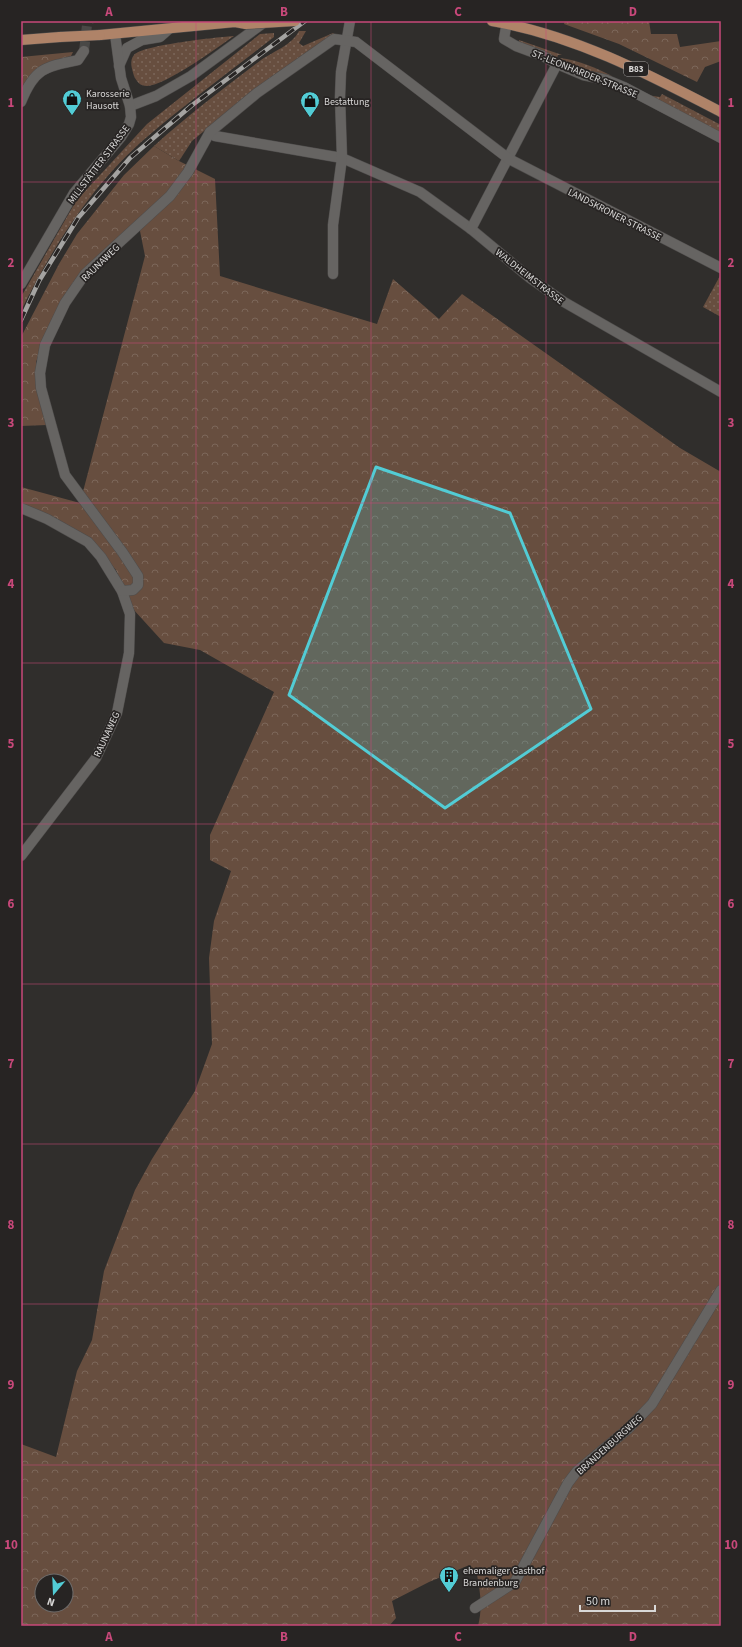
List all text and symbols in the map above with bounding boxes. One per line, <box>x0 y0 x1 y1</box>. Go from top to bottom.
text: A <box>104 3 113 21</box>
text: B <box>280 3 288 21</box>
text: C <box>454 3 462 21</box>
text: D <box>629 3 637 21</box>
street label: ST.-LEONHARDER-STRASSE <box>530 46 640 102</box>
road number: B83 <box>624 62 648 76</box>
place label: Karosserie Hausott <box>86 87 130 113</box>
shop icon: Karosserie Hausott <box>61 88 83 116</box>
shop icon: Bestattung <box>299 90 321 118</box>
text: 1 <box>8 94 15 112</box>
text: 1 <box>728 94 735 112</box>
place label: Bestattung <box>324 95 369 109</box>
street label: MILLSTÄTTER STRASSE <box>64 122 133 207</box>
street label: LANDSKRONER STRASSE <box>565 185 664 245</box>
street label: RAUNAWEG <box>78 241 123 285</box>
street label: WALDHEIMSTRASSE <box>492 246 567 308</box>
text: 2 <box>8 254 15 272</box>
text: 2 <box>728 254 735 272</box>
text: 3 <box>8 414 15 432</box>
text: 3 <box>728 414 735 432</box>
text: 4 <box>8 575 15 593</box>
text: 4 <box>728 575 735 593</box>
street label: RAUNAWEG <box>90 709 124 759</box>
text: 5 <box>8 735 15 753</box>
text: 5 <box>728 735 735 753</box>
text: 6 <box>8 895 15 913</box>
text: 6 <box>728 895 735 913</box>
text: 7 <box>8 1055 15 1073</box>
text: 7 <box>728 1055 735 1073</box>
text: 8 <box>8 1216 15 1234</box>
text: 8 <box>728 1216 735 1234</box>
text: 9 <box>8 1376 15 1394</box>
text: 9 <box>728 1376 735 1394</box>
street label: BRANDENBURGWEG <box>573 1411 646 1478</box>
text: 10 <box>4 1536 18 1554</box>
text: 10 <box>724 1536 738 1554</box>
place label: ehemaliger Gasthof Brandenburg <box>463 1564 545 1590</box>
building icon: ehemaliger Gasthof Brandenburg <box>438 1565 460 1593</box>
north arrow <box>34 1573 74 1613</box>
scale bar <box>580 1587 655 1613</box>
text: 50 m <box>586 1593 610 1610</box>
text: N <box>45 1594 57 1610</box>
text: A <box>104 1628 113 1646</box>
text: B <box>280 1628 288 1646</box>
text: C <box>454 1628 462 1646</box>
text: D <box>629 1628 637 1646</box>

